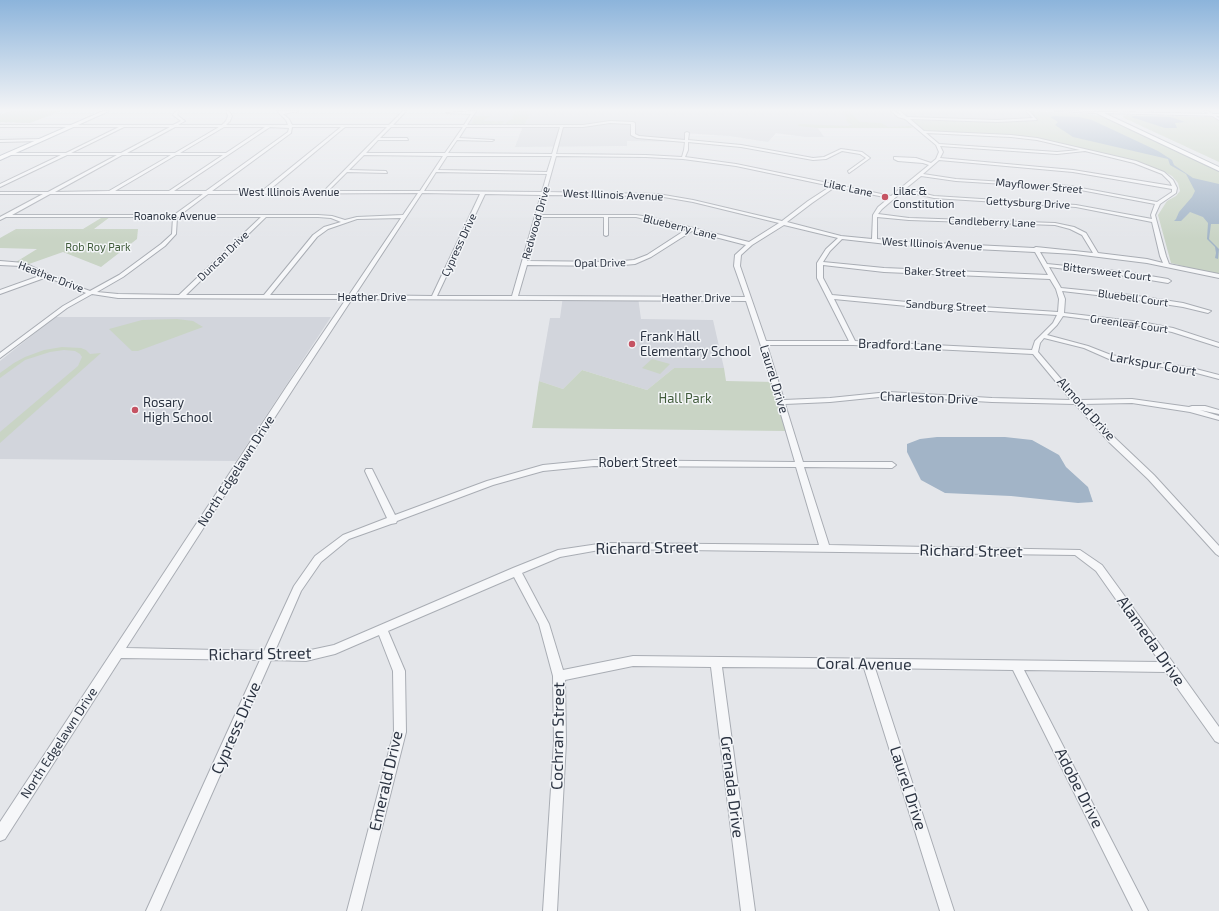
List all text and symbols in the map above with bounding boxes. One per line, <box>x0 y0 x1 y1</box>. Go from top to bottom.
street label: Lilac Lane <box>822 176 874 200</box>
street label: Mayflower Street <box>995 176 1083 196</box>
place label: Lilac & Constitution <box>893 184 954 210</box>
street label: West Illinois Avenue <box>239 185 339 199</box>
street label: Redwood Drive <box>519 185 553 261</box>
street label: West Illinois Avenue <box>562 187 664 203</box>
marker: Lilac & Constitution <box>880 192 890 202</box>
street label: Gettysburg Drive <box>986 194 1070 212</box>
street label: Roanoke Avenue <box>134 209 216 223</box>
street label: Cypress Drive <box>439 211 479 279</box>
street label: Blueberry Lane <box>642 211 718 243</box>
street label: Candleberry Lane <box>948 214 1036 230</box>
street label: Duncan Drive <box>195 228 251 284</box>
street label: West Illinois Avenue <box>881 235 983 253</box>
park label: Rob Roy Park <box>65 240 131 254</box>
street label: Opal Drive <box>574 256 626 270</box>
street label: Heather Drive <box>17 259 85 295</box>
street label: Bittersweet Court <box>1062 260 1152 284</box>
street label: Baker Street <box>904 264 966 280</box>
street label: Bluebell Court <box>1097 287 1169 309</box>
street label: Heather Drive <box>338 290 406 304</box>
street label: Heather Drive <box>662 291 730 305</box>
street label: Sandburg Street <box>905 297 987 315</box>
street label: Greenleaf Court <box>1089 312 1169 336</box>
place label: Frank Hall Elementary School <box>640 329 751 360</box>
street label: Bradford Lane <box>858 336 942 354</box>
marker: Frank Hall Elementary School <box>627 339 637 349</box>
street label: Laurel Drive <box>756 343 792 415</box>
street label: Larkspur Court <box>1108 349 1198 379</box>
street label: Almond Drive <box>1054 374 1118 444</box>
street label: Charleston Drive <box>880 388 978 408</box>
park label: Hall Park <box>658 391 712 407</box>
place label: Rosary High School <box>143 395 212 426</box>
marker: Rosary High School <box>130 405 140 415</box>
street label: North Edgelawn Drive <box>194 413 278 529</box>
street label: Robert Street <box>599 455 677 471</box>
street label: Richard Street <box>595 538 699 558</box>
street label: Richard Street <box>919 541 1023 561</box>
street label: Alameda Drive <box>1113 592 1189 690</box>
street label: Richard Street <box>208 644 312 664</box>
street label: Coral Avenue <box>816 654 912 674</box>
street label: Cypress Drive <box>207 679 265 777</box>
street label: Cochran Street <box>547 682 569 790</box>
street label: North Edgelawn Drive <box>17 685 101 801</box>
street label: Emerald Drive <box>365 729 407 833</box>
street label: Grenada Drive <box>716 735 748 839</box>
street label: Laurel Drive <box>885 744 931 832</box>
street label: Adobe Drive <box>1051 745 1107 831</box>

